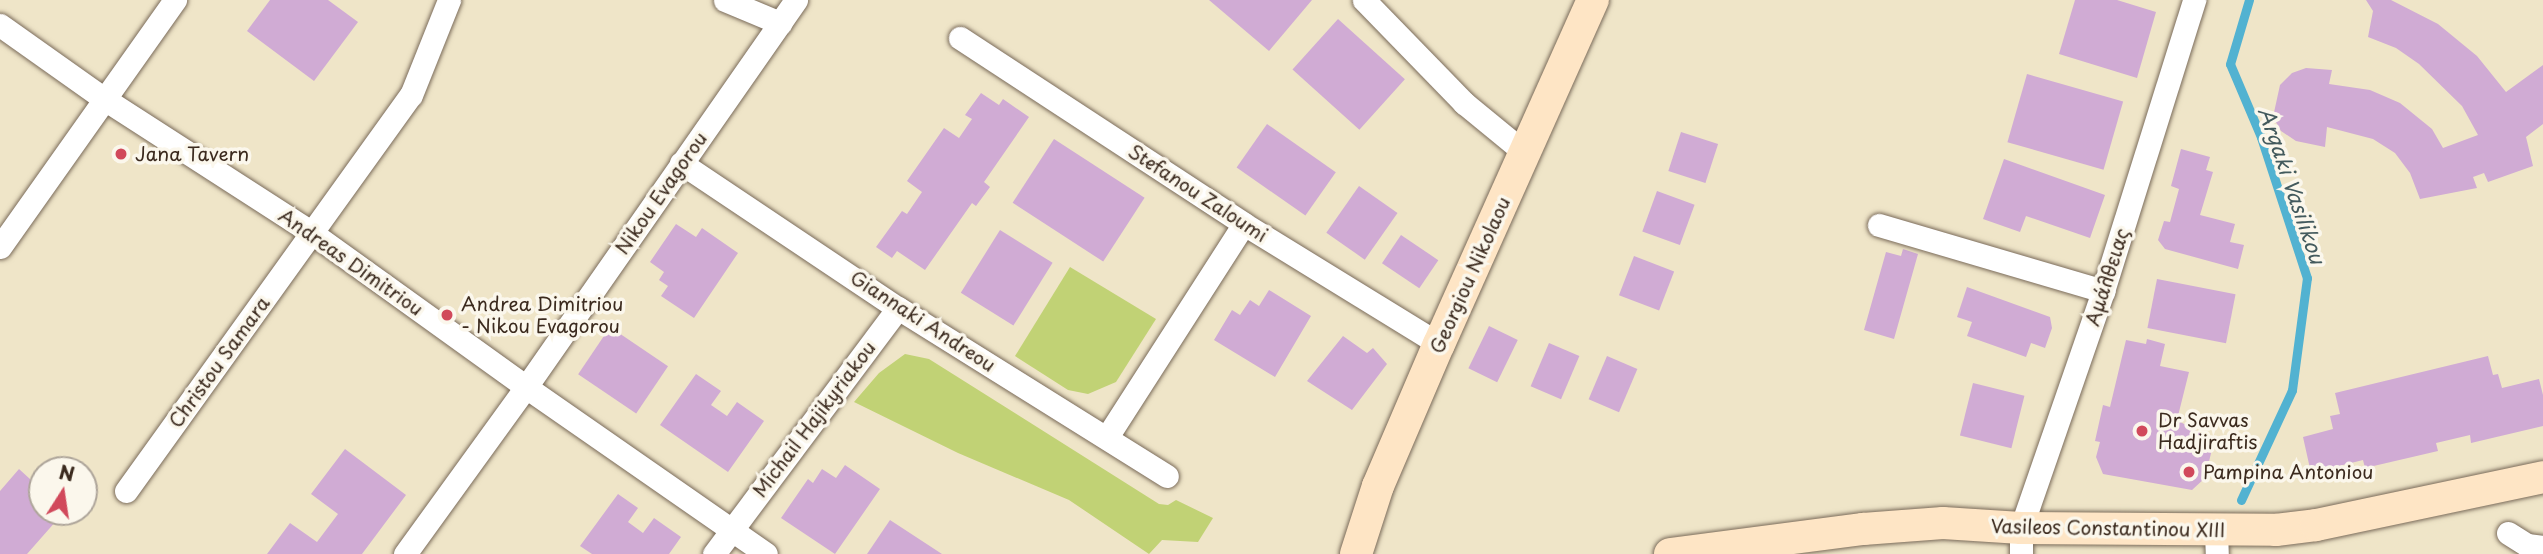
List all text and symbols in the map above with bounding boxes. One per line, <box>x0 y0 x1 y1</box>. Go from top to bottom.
water label: Argaki Vasilikou <box>2254 103 2332 267</box>
street label: Nikou Evagorou <box>610 127 712 259</box>
street label: Stefanou Zaloumi <box>1124 139 1272 247</box>
place label: Jana Tavern <box>135 143 249 165</box>
marker: Jana Tavern <box>113 146 129 162</box>
street label: Georgiou Nikolaou <box>1425 193 1515 357</box>
street label: Andreas Dimitriou <box>274 204 428 320</box>
street label: Αμάλθειας <box>2081 225 2133 329</box>
street label: Giannaki Andreou <box>846 265 1000 377</box>
street label: Christou Samara <box>164 292 274 432</box>
place label: Andrea Dimitriou - Nikou Evagorou <box>461 293 623 337</box>
marker: Andrea Dimitriou - Nikou Evagorou <box>439 307 455 323</box>
street label: Michail Hajikyriakou <box>748 337 880 501</box>
place label: Dr Savvas Hadjiraftis <box>2158 409 2257 453</box>
marker: Dr Savvas Hadjiraftis <box>2132 421 2152 441</box>
north arrow <box>28 456 98 526</box>
text: N <box>57 457 77 488</box>
place label: Pampina Antoniou <box>2203 461 2373 483</box>
marker: Pampina Antoniou <box>2181 464 2197 480</box>
street label: Vasileos Constantinou XIII <box>1990 515 2226 541</box>

